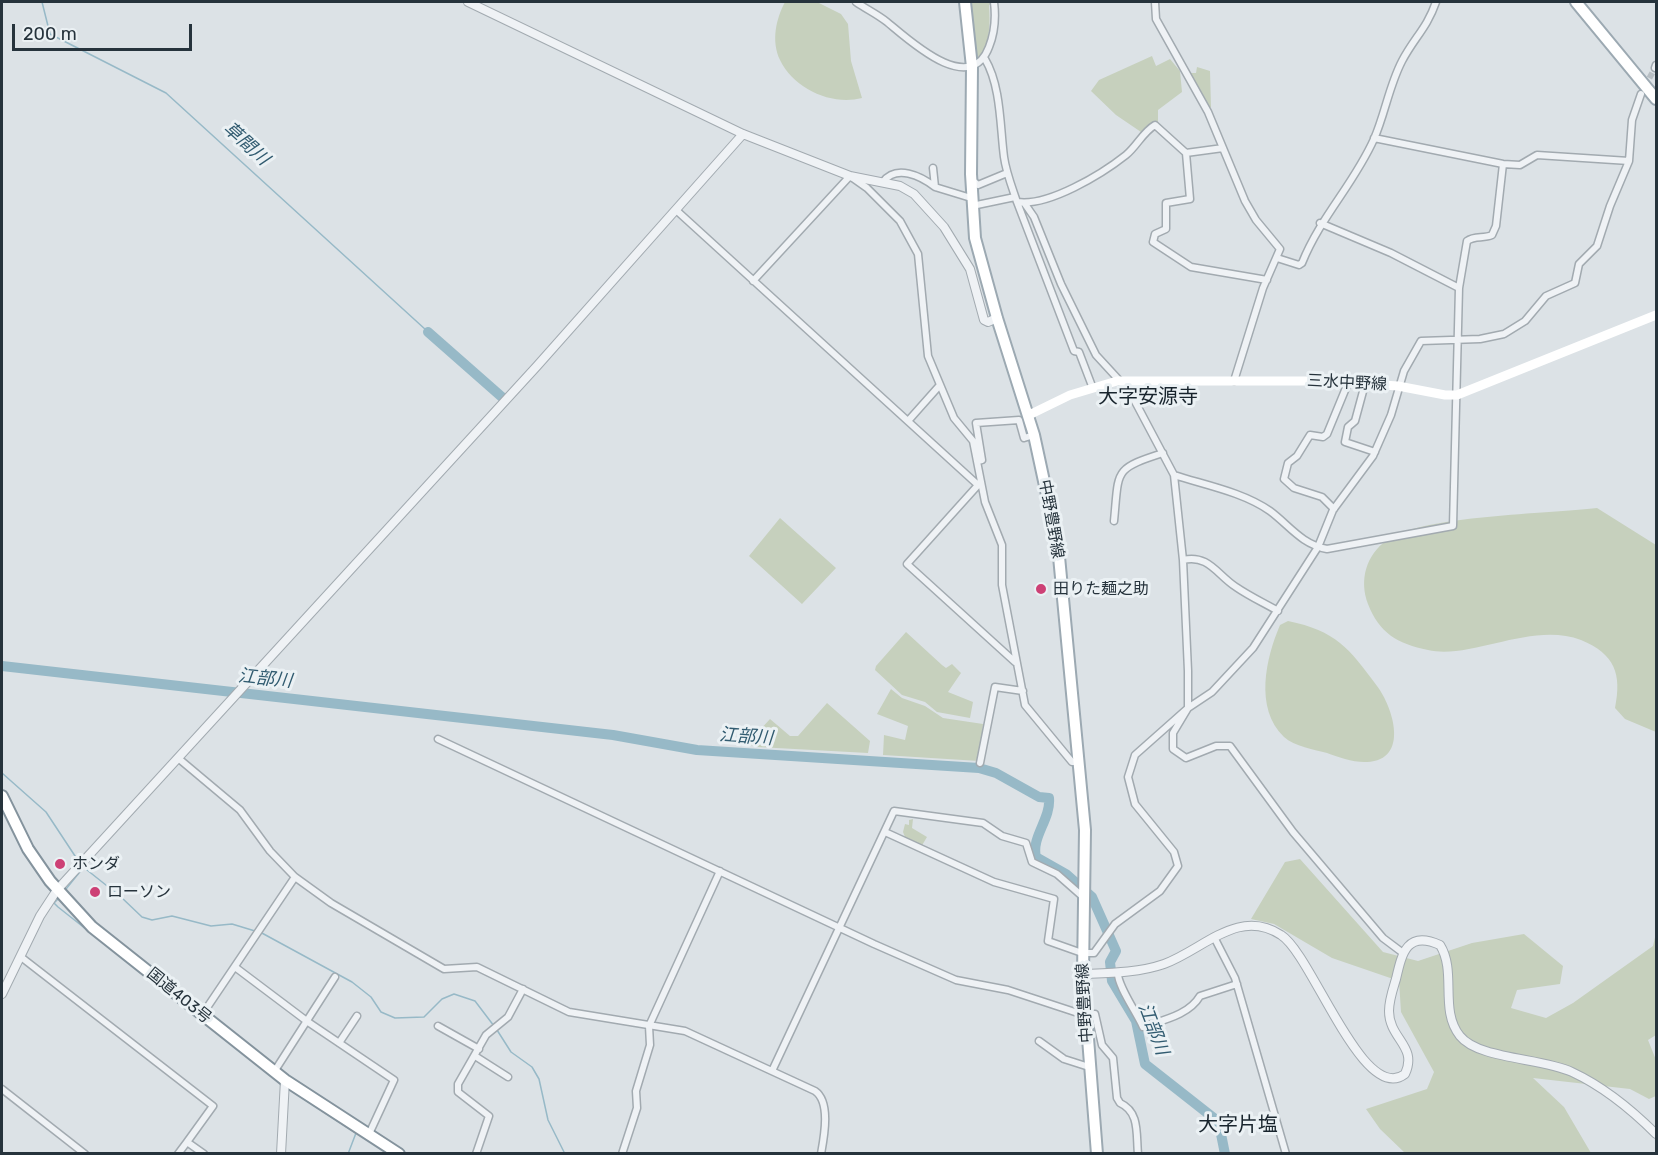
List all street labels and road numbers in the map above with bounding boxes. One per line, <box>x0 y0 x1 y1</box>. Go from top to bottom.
street label: 三水中野線 <box>1307 371 1387 395</box>
street label: 中野豊野線 <box>1035 478 1067 560</box>
street label: 中野豊野線 <box>1073 963 1097 1043</box>
street label: 国道403号 <box>143 964 215 1028</box>

